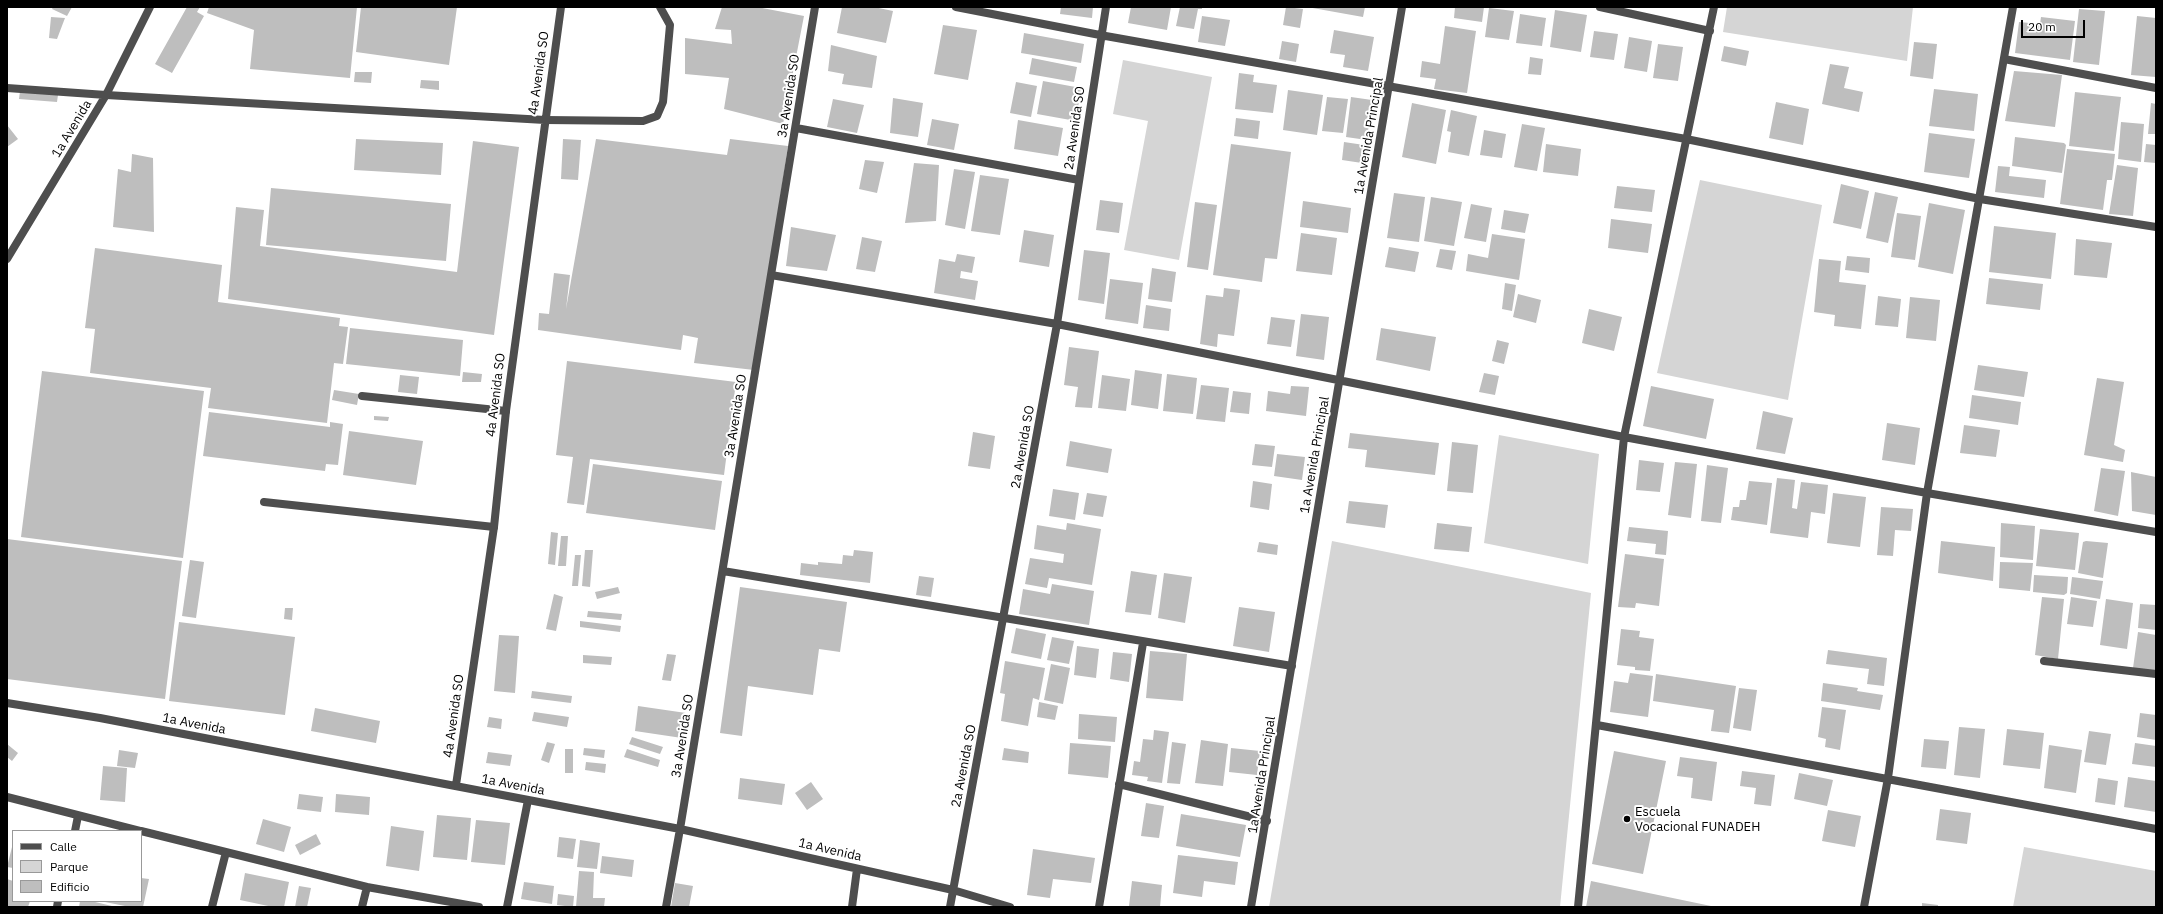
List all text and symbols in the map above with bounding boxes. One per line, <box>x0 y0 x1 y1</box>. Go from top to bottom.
scale bar <box>2023 12 2087 38</box>
text: 20 m <box>2028 19 2056 34</box>
street label: 4a Avenida SO <box>525 30 553 116</box>
street label: 3a Avenida SO <box>775 53 803 139</box>
street label: 1a Avenida Principal <box>1351 76 1387 196</box>
street label: 2a Avenida SO <box>1061 85 1089 171</box>
street label: 1a Avenida <box>49 97 95 161</box>
street label: 4a Avenida SO <box>483 352 509 438</box>
street label: 3a Avenida SO <box>722 373 750 459</box>
street label: 1a Avenida Principal <box>1297 395 1333 515</box>
street label: 2a Avenida SO <box>1008 404 1038 490</box>
street label: 4a Avenida SO <box>440 673 468 759</box>
street label: 3a Avenida SO <box>669 693 697 779</box>
street label: 1a Avenida <box>161 710 227 738</box>
street label: 1a Avenida Principal <box>1245 715 1279 835</box>
street label: 2a Avenida SO <box>948 723 980 809</box>
street label: 1a Avenida <box>480 771 546 799</box>
place label: Escuela Vocacional FUNADEH <box>1635 804 1760 835</box>
marker: Escuela Vocacional FUNADEH <box>1622 814 1632 824</box>
legend <box>12 830 142 902</box>
street label: 1a Avenida <box>797 835 863 865</box>
text: Calle <box>50 839 77 854</box>
text: Parque <box>50 859 88 874</box>
text: Edificio <box>50 879 89 894</box>

